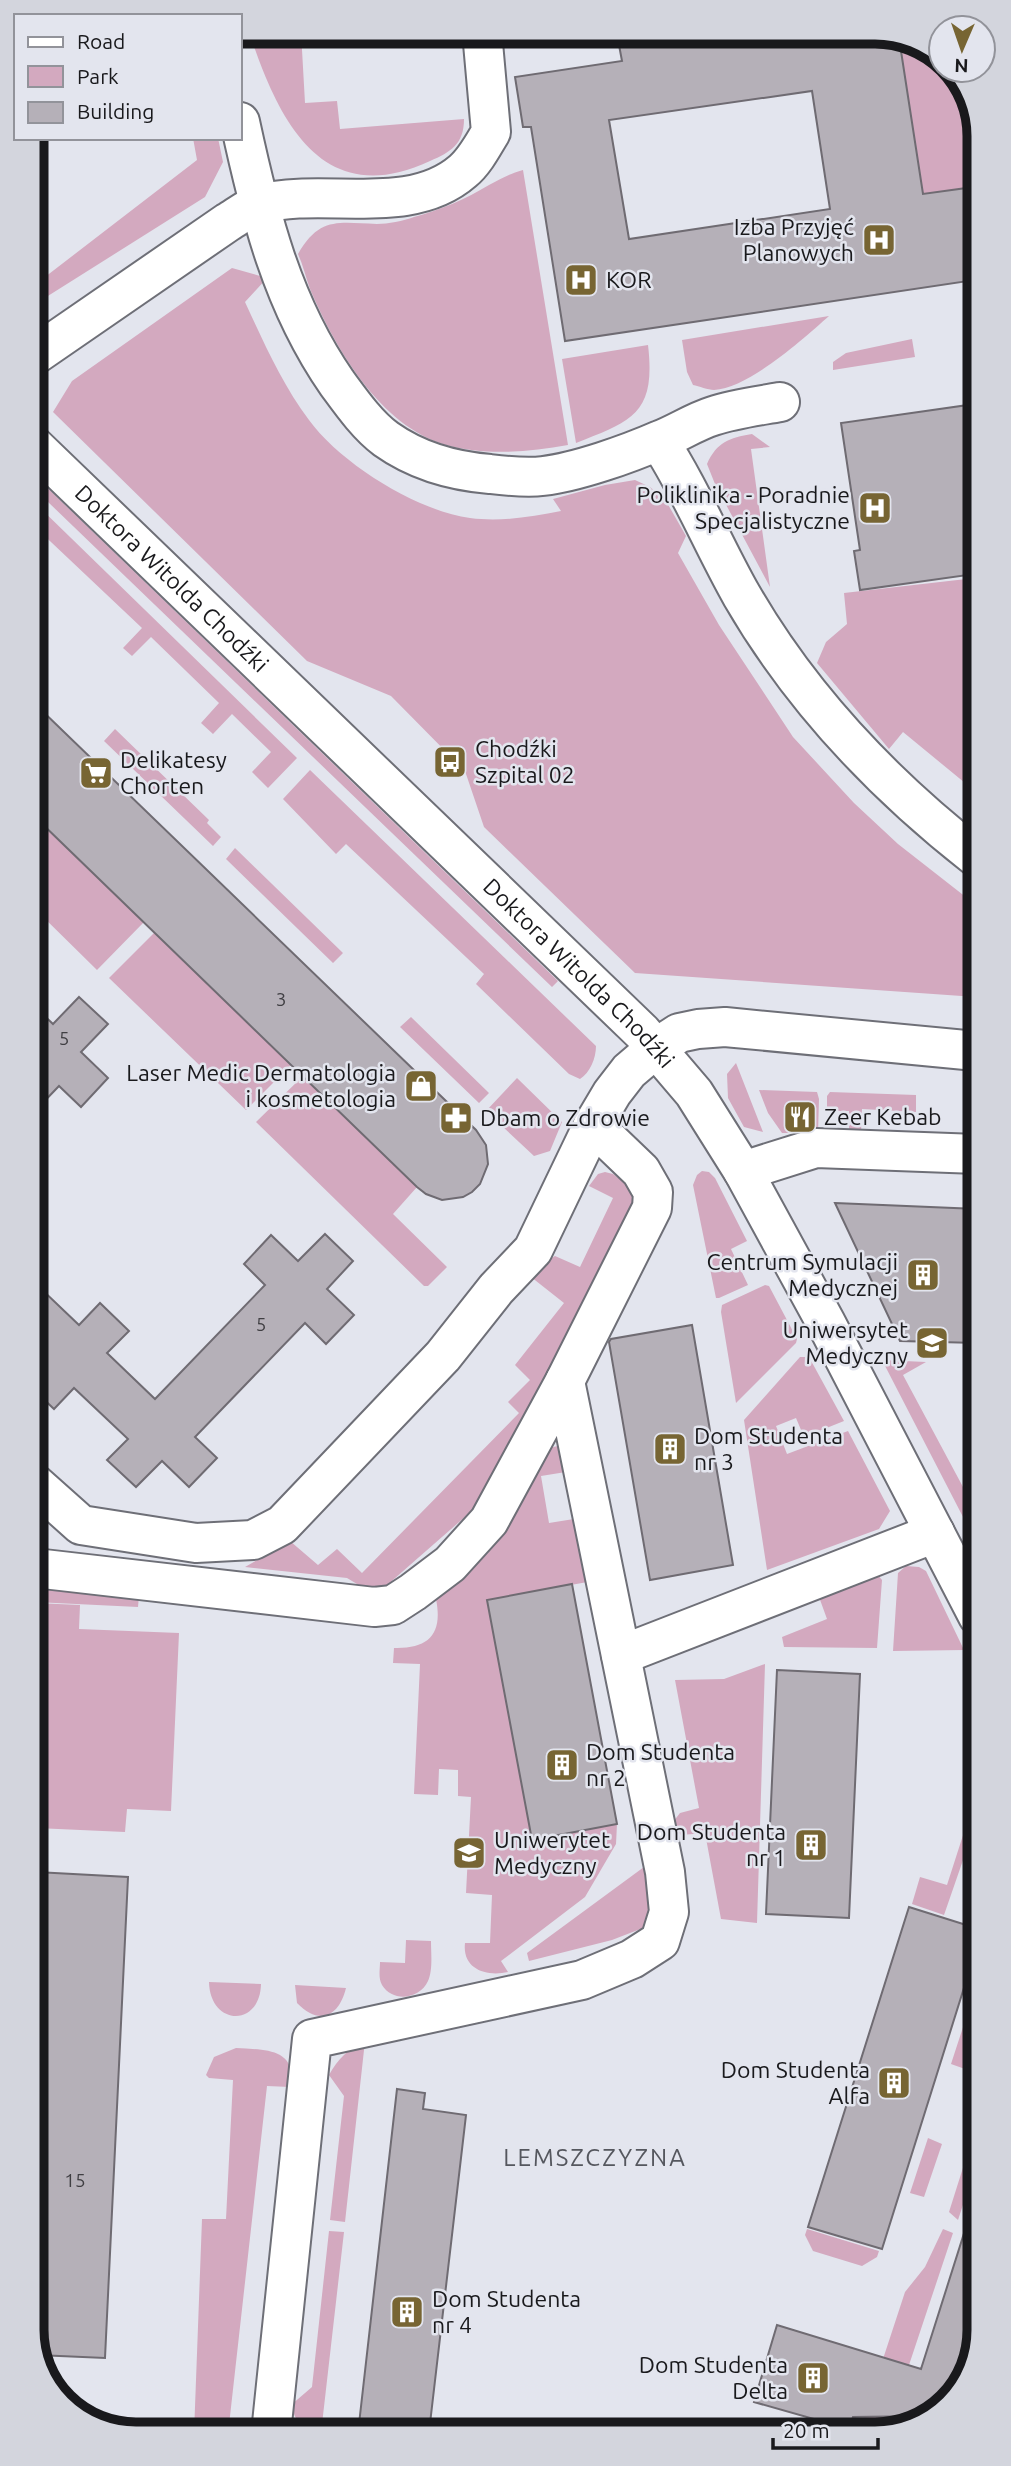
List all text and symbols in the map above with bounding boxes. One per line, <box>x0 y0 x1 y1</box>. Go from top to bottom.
legend <box>14 14 242 140</box>
north arrow <box>927 14 997 84</box>
text: Road <box>77 29 125 53</box>
text: N <box>954 55 969 77</box>
text: Park <box>77 64 119 88</box>
text: Building <box>77 99 154 123</box>
place label: Izba Przyjęć Planowych <box>734 214 854 265</box>
hospital icon: Izba Przyjęć Planowych <box>860 221 898 259</box>
hospital icon: KOR <box>562 261 600 299</box>
place label: KOR <box>606 267 652 292</box>
street label: Doktora Witolda Chodźki <box>70 480 274 677</box>
place label: Poliklinika - Poradnie Specjalistyczne <box>637 482 850 533</box>
hospital icon: Poliklinika - Poradnie Specjalistyczne <box>856 489 894 527</box>
place label: Chodźki Szpital 02 <box>475 736 575 787</box>
bus stop icon: Chodźki Szpital 02 <box>431 743 469 781</box>
place label: Delikatesy Chorten <box>120 747 227 798</box>
supermarket icon: Delikatesy Chorten <box>77 754 115 792</box>
street label: Doktora Witolda Chodźki <box>479 873 680 1072</box>
house number: 3 <box>276 988 286 1010</box>
house number: 5 <box>59 1027 69 1049</box>
place label: Laser Medic Dermatologia i kosmetologia <box>126 1060 396 1111</box>
shop icon: Laser Medic Dermatologia i kosmetologia <box>402 1067 440 1105</box>
restaurant icon: Zeer Kebab <box>781 1098 819 1136</box>
pharmacy icon: Dbam o Zdrowie <box>437 1099 475 1137</box>
place label: Zeer Kebab <box>824 1104 942 1129</box>
place label: Dbam o Zdrowie <box>480 1105 650 1130</box>
place label: Centrum Symulacji Medycznej <box>707 1249 898 1300</box>
building icon: Centrum Symulacji Medycznej <box>904 1256 942 1294</box>
house number: 5 <box>256 1313 266 1335</box>
place label: Uniwersytet Medyczny <box>783 1317 908 1368</box>
school or university icon: Uniwersytet Medyczny <box>913 1324 951 1362</box>
place label: Dom Studenta nr 3 <box>694 1423 843 1474</box>
building icon: Dom Studenta nr 3 <box>651 1430 689 1468</box>
place label: Dom Studenta nr 2 <box>586 1739 735 1790</box>
building icon: Dom Studenta nr 2 <box>543 1746 581 1784</box>
place label: Dom Studenta nr 1 <box>637 1819 786 1870</box>
building icon: Dom Studenta nr 1 <box>792 1826 830 1864</box>
place label: Uniwerytet Medyczny <box>494 1827 610 1878</box>
school or university icon: Uniwerytet Medyczny <box>450 1834 488 1872</box>
place label: Dom Studenta Alfa <box>721 2057 870 2108</box>
building icon: Dom Studenta Alfa <box>875 2064 913 2102</box>
district label: LEMSZCZYZNA <box>503 2144 687 2171</box>
house number: 15 <box>64 2169 86 2191</box>
place label: Dom Studenta nr 4 <box>432 2286 581 2337</box>
building icon: Dom Studenta nr 4 <box>388 2293 426 2331</box>
place label: Dom Studenta Delta <box>639 2352 788 2403</box>
building icon: Dom Studenta Delta <box>794 2359 832 2397</box>
scale bar <box>773 2406 878 2450</box>
text: 20 m <box>783 2418 830 2442</box>

